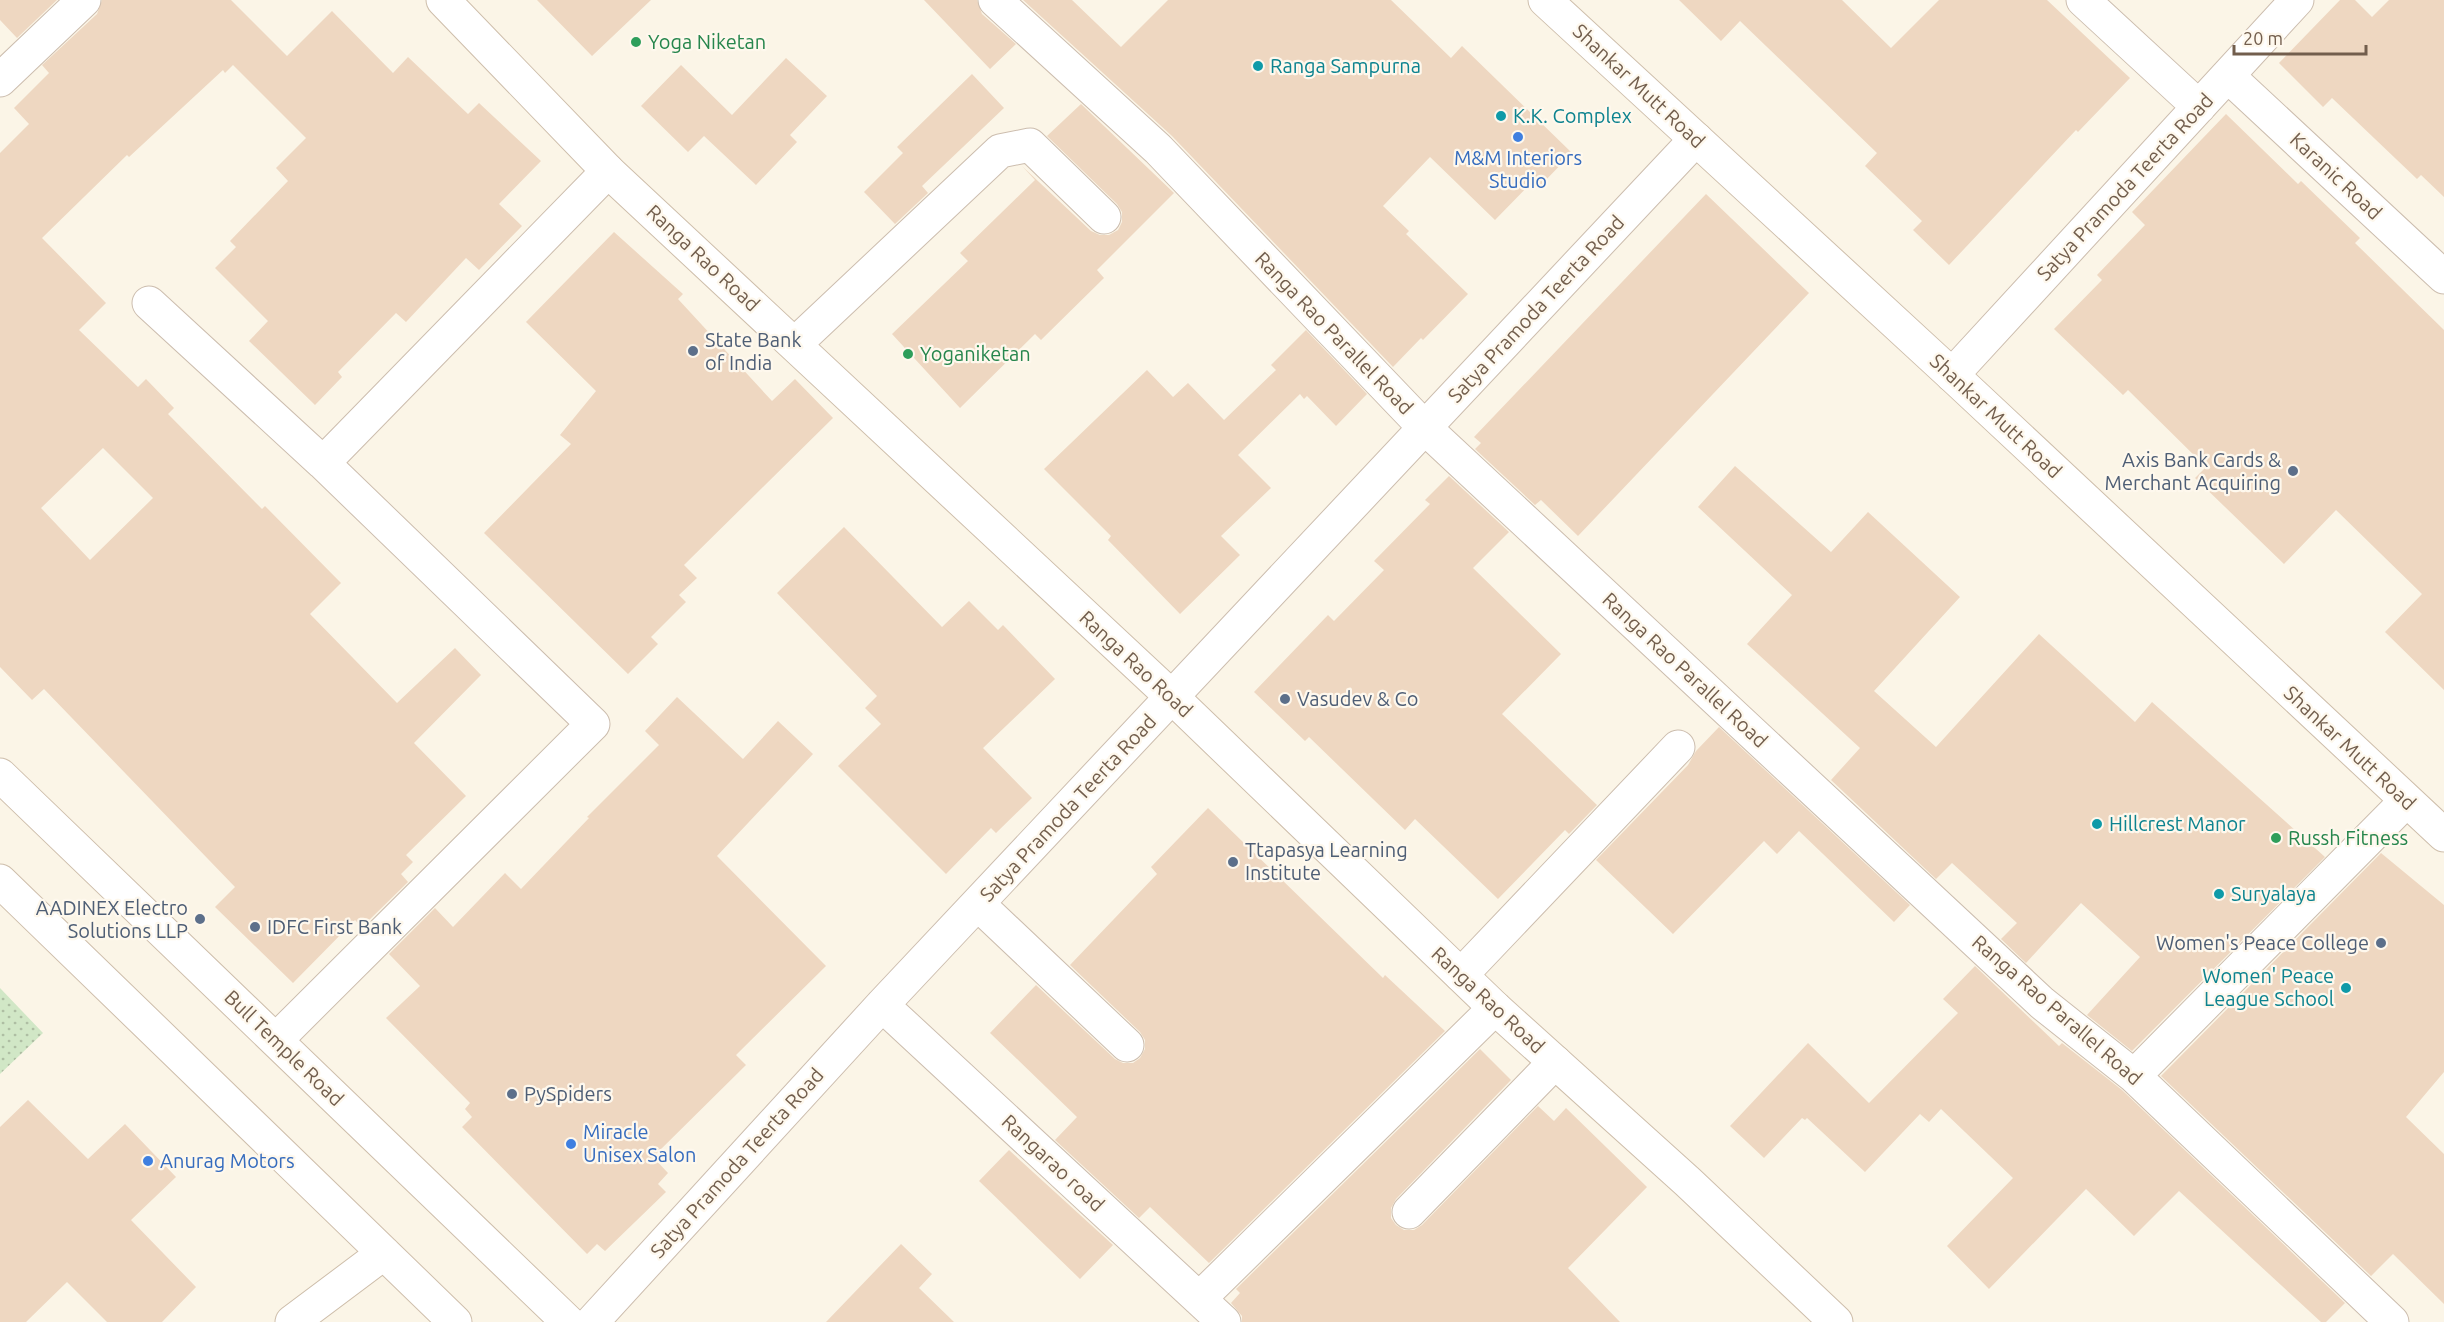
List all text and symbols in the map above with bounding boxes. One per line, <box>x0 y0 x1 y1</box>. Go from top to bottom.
scale bar <box>2234 18 2366 56</box>
street label: Shankar Mutt Road <box>1569 19 1710 152</box>
text: 20 m <box>2243 28 2283 48</box>
place label: Yoga Niketan <box>648 30 766 53</box>
marker: Yoga Niketan <box>629 35 643 49</box>
place label: Ranga Sampurna <box>1270 54 1421 77</box>
marker: Ranga Sampurna <box>1251 59 1265 73</box>
street label: Satya Pramoda Teerta Road <box>2032 88 2217 285</box>
place label: K.K. Complex <box>1513 104 1632 127</box>
marker: K.K. Complex <box>1494 109 1508 123</box>
street label: Karanic Road <box>2286 127 2387 224</box>
marker: M&M Interiors Studio <box>1511 130 1525 144</box>
place label: M&M Interiors Studio <box>1454 146 1582 192</box>
street label: Ranga Rao Road <box>642 200 764 316</box>
street label: Satya Pramoda Teerta Road <box>1443 210 1628 407</box>
street label: Ranga Rao Parallel Road <box>1251 247 1418 419</box>
place label: State Bank of India <box>705 328 802 374</box>
place label: Yoganiketan <box>920 342 1031 365</box>
marker: State Bank of India <box>686 344 700 358</box>
marker: Yoganiketan <box>901 347 915 361</box>
street label: Shankar Mutt Road <box>1926 349 2067 482</box>
place label: Axis Bank Cards & Merchant Acquiring <box>2105 448 2281 494</box>
marker: Axis Bank Cards & Merchant Acquiring <box>2286 464 2300 478</box>
street label: Ranga Rao Parallel Road <box>1598 587 1772 752</box>
street label: Ranga Rao Road <box>1075 606 1197 722</box>
street label: Shankar Mutt Road <box>2280 681 2421 814</box>
place label: Vasudev & Co <box>1297 687 1418 710</box>
marker: Vasudev & Co <box>1278 692 1292 706</box>
street label: Satya Pramoda Teerta Road <box>975 709 1160 906</box>
place label: Hillcrest Manor <box>2109 812 2246 835</box>
marker: Hillcrest Manor <box>2090 817 2104 831</box>
place label: Russh Fitness <box>2288 826 2408 849</box>
marker: Russh Fitness <box>2269 831 2283 845</box>
place label: Ttapasya Learning Institute <box>1245 838 1408 884</box>
marker: Ttapasya Learning Institute <box>1226 855 1240 869</box>
place label: Suryalaya <box>2231 882 2316 905</box>
marker: Suryalaya <box>2212 887 2226 901</box>
place label: AADINEX Electro Solutions LLP <box>36 896 188 942</box>
marker: AADINEX Electro Solutions LLP <box>193 912 207 926</box>
place label: IDFC First Bank <box>267 915 402 938</box>
marker: IDFC First Bank <box>248 920 262 934</box>
street label: Ranga Rao Parallel Road <box>1968 930 2147 1089</box>
place label: Women's Peace College <box>2156 931 2369 954</box>
marker: Women's Peace College <box>2374 936 2388 950</box>
street label: Ranga Rao Road <box>1427 942 1549 1058</box>
place label: Women' Peace League School <box>2202 964 2334 1010</box>
marker: Women' Peace League School <box>2339 981 2353 995</box>
street label: Bull Temple Road <box>220 985 349 1110</box>
street label: Satya Pramoda Teerta Road <box>645 1063 828 1262</box>
place label: PySpiders <box>524 1082 612 1105</box>
marker: PySpiders <box>505 1087 519 1101</box>
street label: Rangarao road <box>997 1109 1109 1216</box>
place label: Miracle Unisex Salon <box>583 1120 696 1166</box>
marker: Miracle Unisex Salon <box>564 1137 578 1151</box>
place label: Anurag Motors <box>160 1149 295 1172</box>
marker: Anurag Motors <box>141 1154 155 1168</box>

